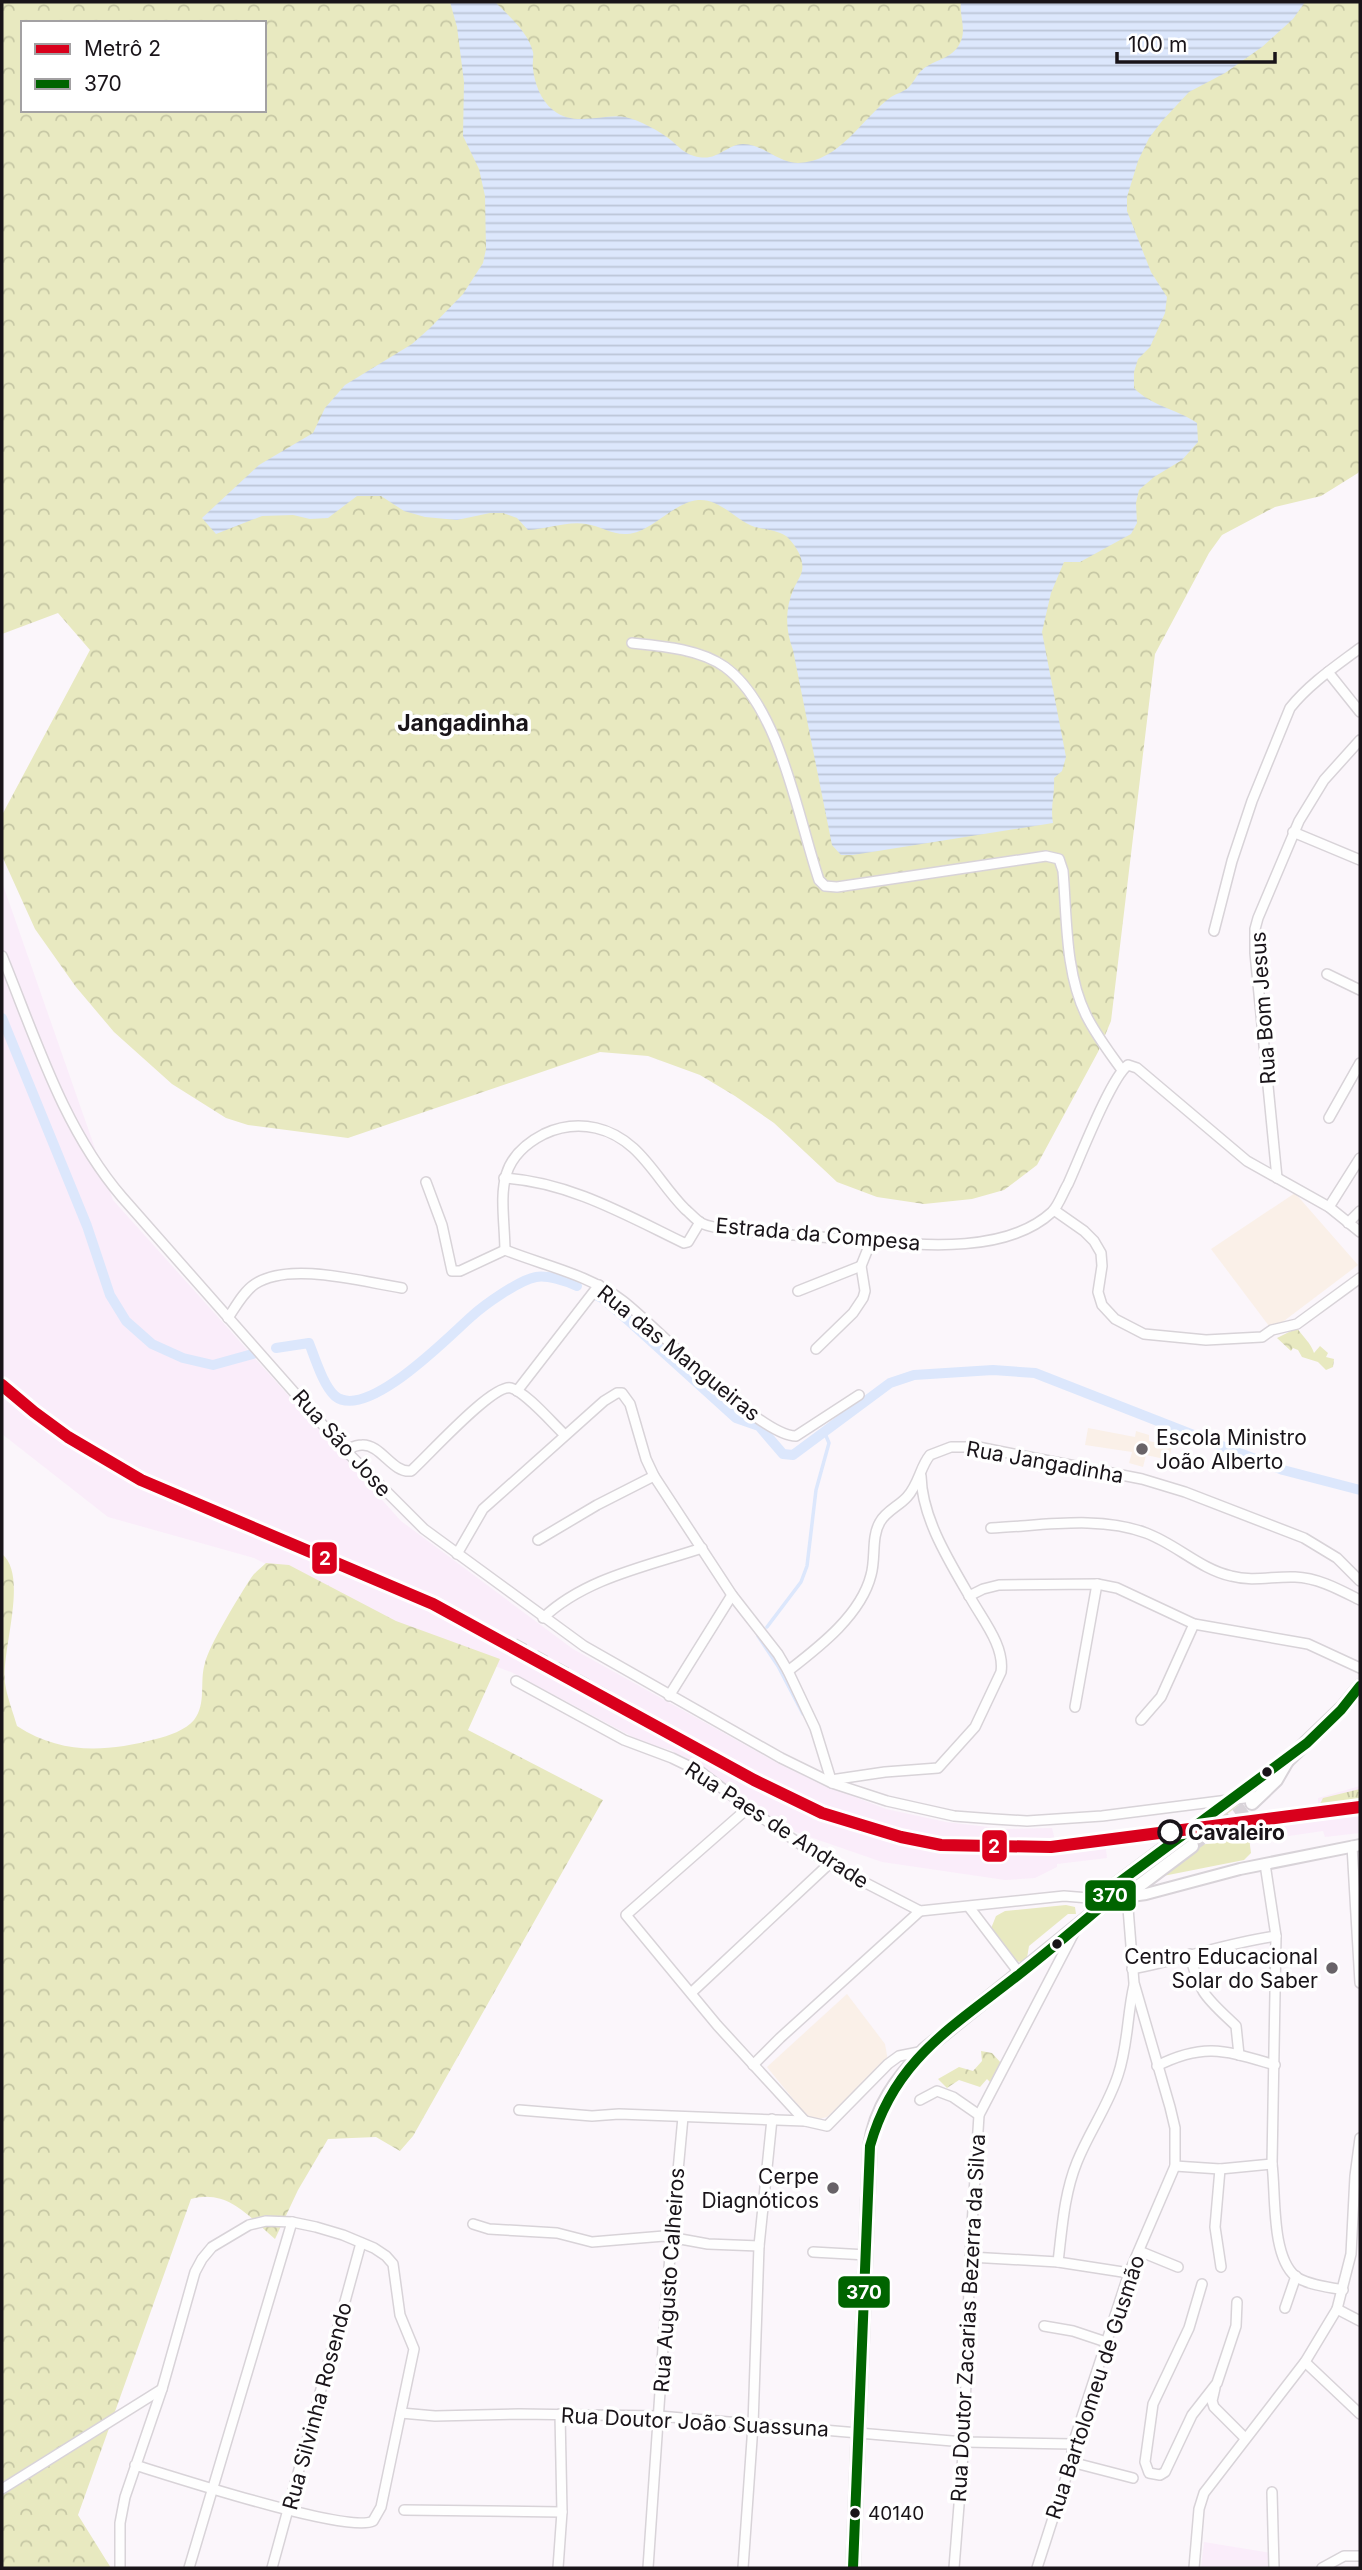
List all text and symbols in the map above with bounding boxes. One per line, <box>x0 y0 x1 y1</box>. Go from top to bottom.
legend <box>21 21 266 112</box>
scale bar <box>1117 21 1274 65</box>
text: 100 m <box>1128 32 1187 57</box>
text: Metrô 2 <box>84 36 161 61</box>
text: 370 <box>84 71 122 96</box>
district label: Jangadinha <box>397 709 529 737</box>
street label: Rua Bom Jesus <box>1245 931 1281 1085</box>
street label: Estrada da Compesa <box>714 1213 922 1255</box>
street label: Rua das Mangueiras <box>593 1280 765 1426</box>
street label: Rua São Jose <box>287 1384 397 1502</box>
place label: Escola Ministro João Alberto <box>1156 1425 1307 1474</box>
street label: Rua Jangadinha <box>965 1436 1125 1488</box>
marker: Escola Ministro João Alberto <box>1134 1441 1150 1457</box>
line badge: 2 <box>311 1541 338 1575</box>
text: 2 <box>319 1547 331 1570</box>
street label: Rua Paes de Andrade <box>681 1756 873 1894</box>
unlabelled marker <box>1260 1765 1274 1779</box>
marker: Cavaleiro <box>1158 1820 1182 1844</box>
place label: Cavaleiro <box>1188 1820 1285 1845</box>
line badge: 2 <box>981 1829 1008 1863</box>
text: 2 <box>988 1835 1000 1858</box>
line badge: 370 <box>1084 1879 1137 1912</box>
text: 370 <box>1092 1884 1128 1907</box>
unlabelled marker <box>1050 1937 1064 1951</box>
place label: Centro Educacional Solar do Saber <box>1124 1944 1318 1993</box>
marker: Centro Educacional Solar do Saber <box>1324 1960 1340 1976</box>
street label: Rua Doutor Zacarias Bezerra da Silva <box>946 2133 990 2503</box>
place label: Cerpe Diagnóticos <box>701 2164 819 2213</box>
street label: Rua Augusto Calheiros <box>649 2167 689 2393</box>
marker: Cerpe Diagnóticos <box>825 2180 841 2196</box>
street label: Rua Bartolomeu de Gusmão <box>1040 2252 1150 2522</box>
line badge: 370 <box>837 2275 891 2309</box>
text: 370 <box>846 2281 882 2304</box>
street label: Rua Silvinha Rosendo <box>277 2300 357 2512</box>
street label: Rua Doutor João Suassuna <box>560 2402 830 2442</box>
place label: 40140 <box>868 2502 924 2525</box>
marker: 40140 <box>848 2506 862 2520</box>

